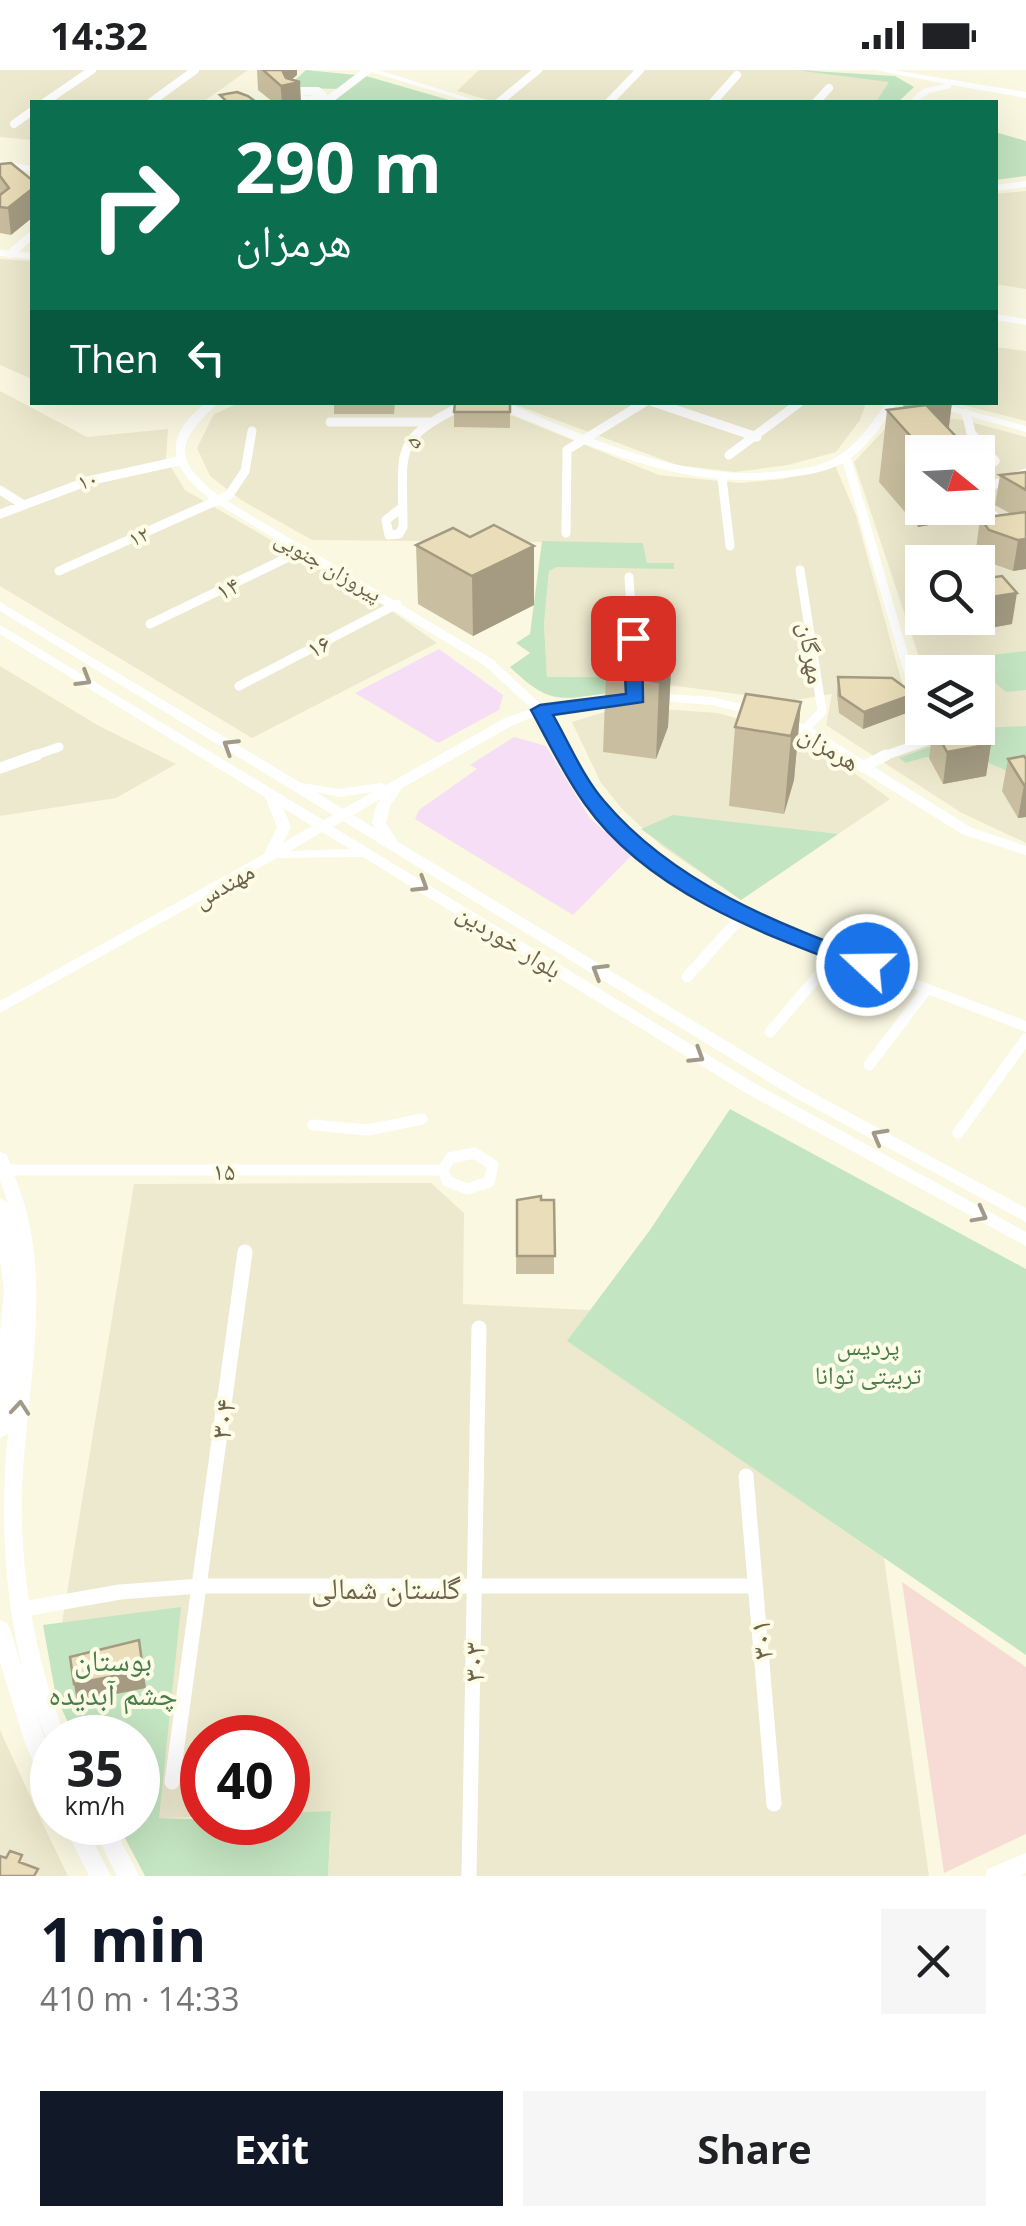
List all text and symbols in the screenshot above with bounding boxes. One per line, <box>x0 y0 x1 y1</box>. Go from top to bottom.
text: 14:32 <box>50 9 148 61</box>
text: 290 m <box>235 118 442 214</box>
icon: right <box>70 140 200 270</box>
text: هرمزان <box>235 209 352 270</box>
icon: left <box>179 330 234 385</box>
text: Then <box>70 332 159 384</box>
street label: ۵ <box>397 429 427 453</box>
north arrow <box>905 435 995 525</box>
map controls <box>905 435 995 745</box>
street label: ۱۰ <box>73 462 101 496</box>
street label: ۱۲ <box>123 517 153 553</box>
street label: پیروزان جنوبی <box>270 522 388 608</box>
button: search <box>905 545 995 635</box>
street label: ۱۴ <box>209 567 245 607</box>
pin <box>591 596 676 681</box>
icon: arrive <box>606 611 661 666</box>
street label: مهرگان <box>791 620 835 686</box>
street label: ۱۶ <box>300 625 336 665</box>
button: layers <box>905 655 995 745</box>
one-way arrow <box>73 667 91 686</box>
street label: هرمزان <box>793 716 867 778</box>
one-way arrow <box>223 739 241 758</box>
street label: مهندس <box>186 853 260 915</box>
one-way arrow <box>410 872 428 891</box>
street label: بلوار خوردین <box>451 894 569 986</box>
position arrow <box>815 913 919 1017</box>
one-way arrow <box>592 964 610 983</box>
one-way arrow <box>687 1043 705 1062</box>
one-way arrow <box>871 1129 890 1148</box>
street label: ۱۵ <box>213 1153 235 1187</box>
one-way arrow <box>970 1203 988 1223</box>
park label: پردیس تربیتی توانا <box>815 1328 921 1391</box>
street label: ۳۰۴ <box>199 1396 245 1442</box>
one-way arrow <box>9 1400 31 1416</box>
street label: گلستان شمالی <box>311 1567 461 1608</box>
street label: ۳۰۱ <box>738 1618 782 1662</box>
park label: بوستان چشم آبدیده <box>49 1639 177 1715</box>
street label: ۳۰۳ <box>452 1641 494 1683</box>
speed limit sign: 40 <box>180 1715 310 1845</box>
text: 35 <box>66 1734 124 1802</box>
text: km/h <box>65 1788 125 1822</box>
text: 1 min <box>40 1898 207 1980</box>
button: close <box>881 1909 986 2014</box>
text: 410 m · 14:33 <box>40 1977 239 2020</box>
button: Exit <box>40 2091 503 2206</box>
button: Share <box>523 2091 986 2206</box>

